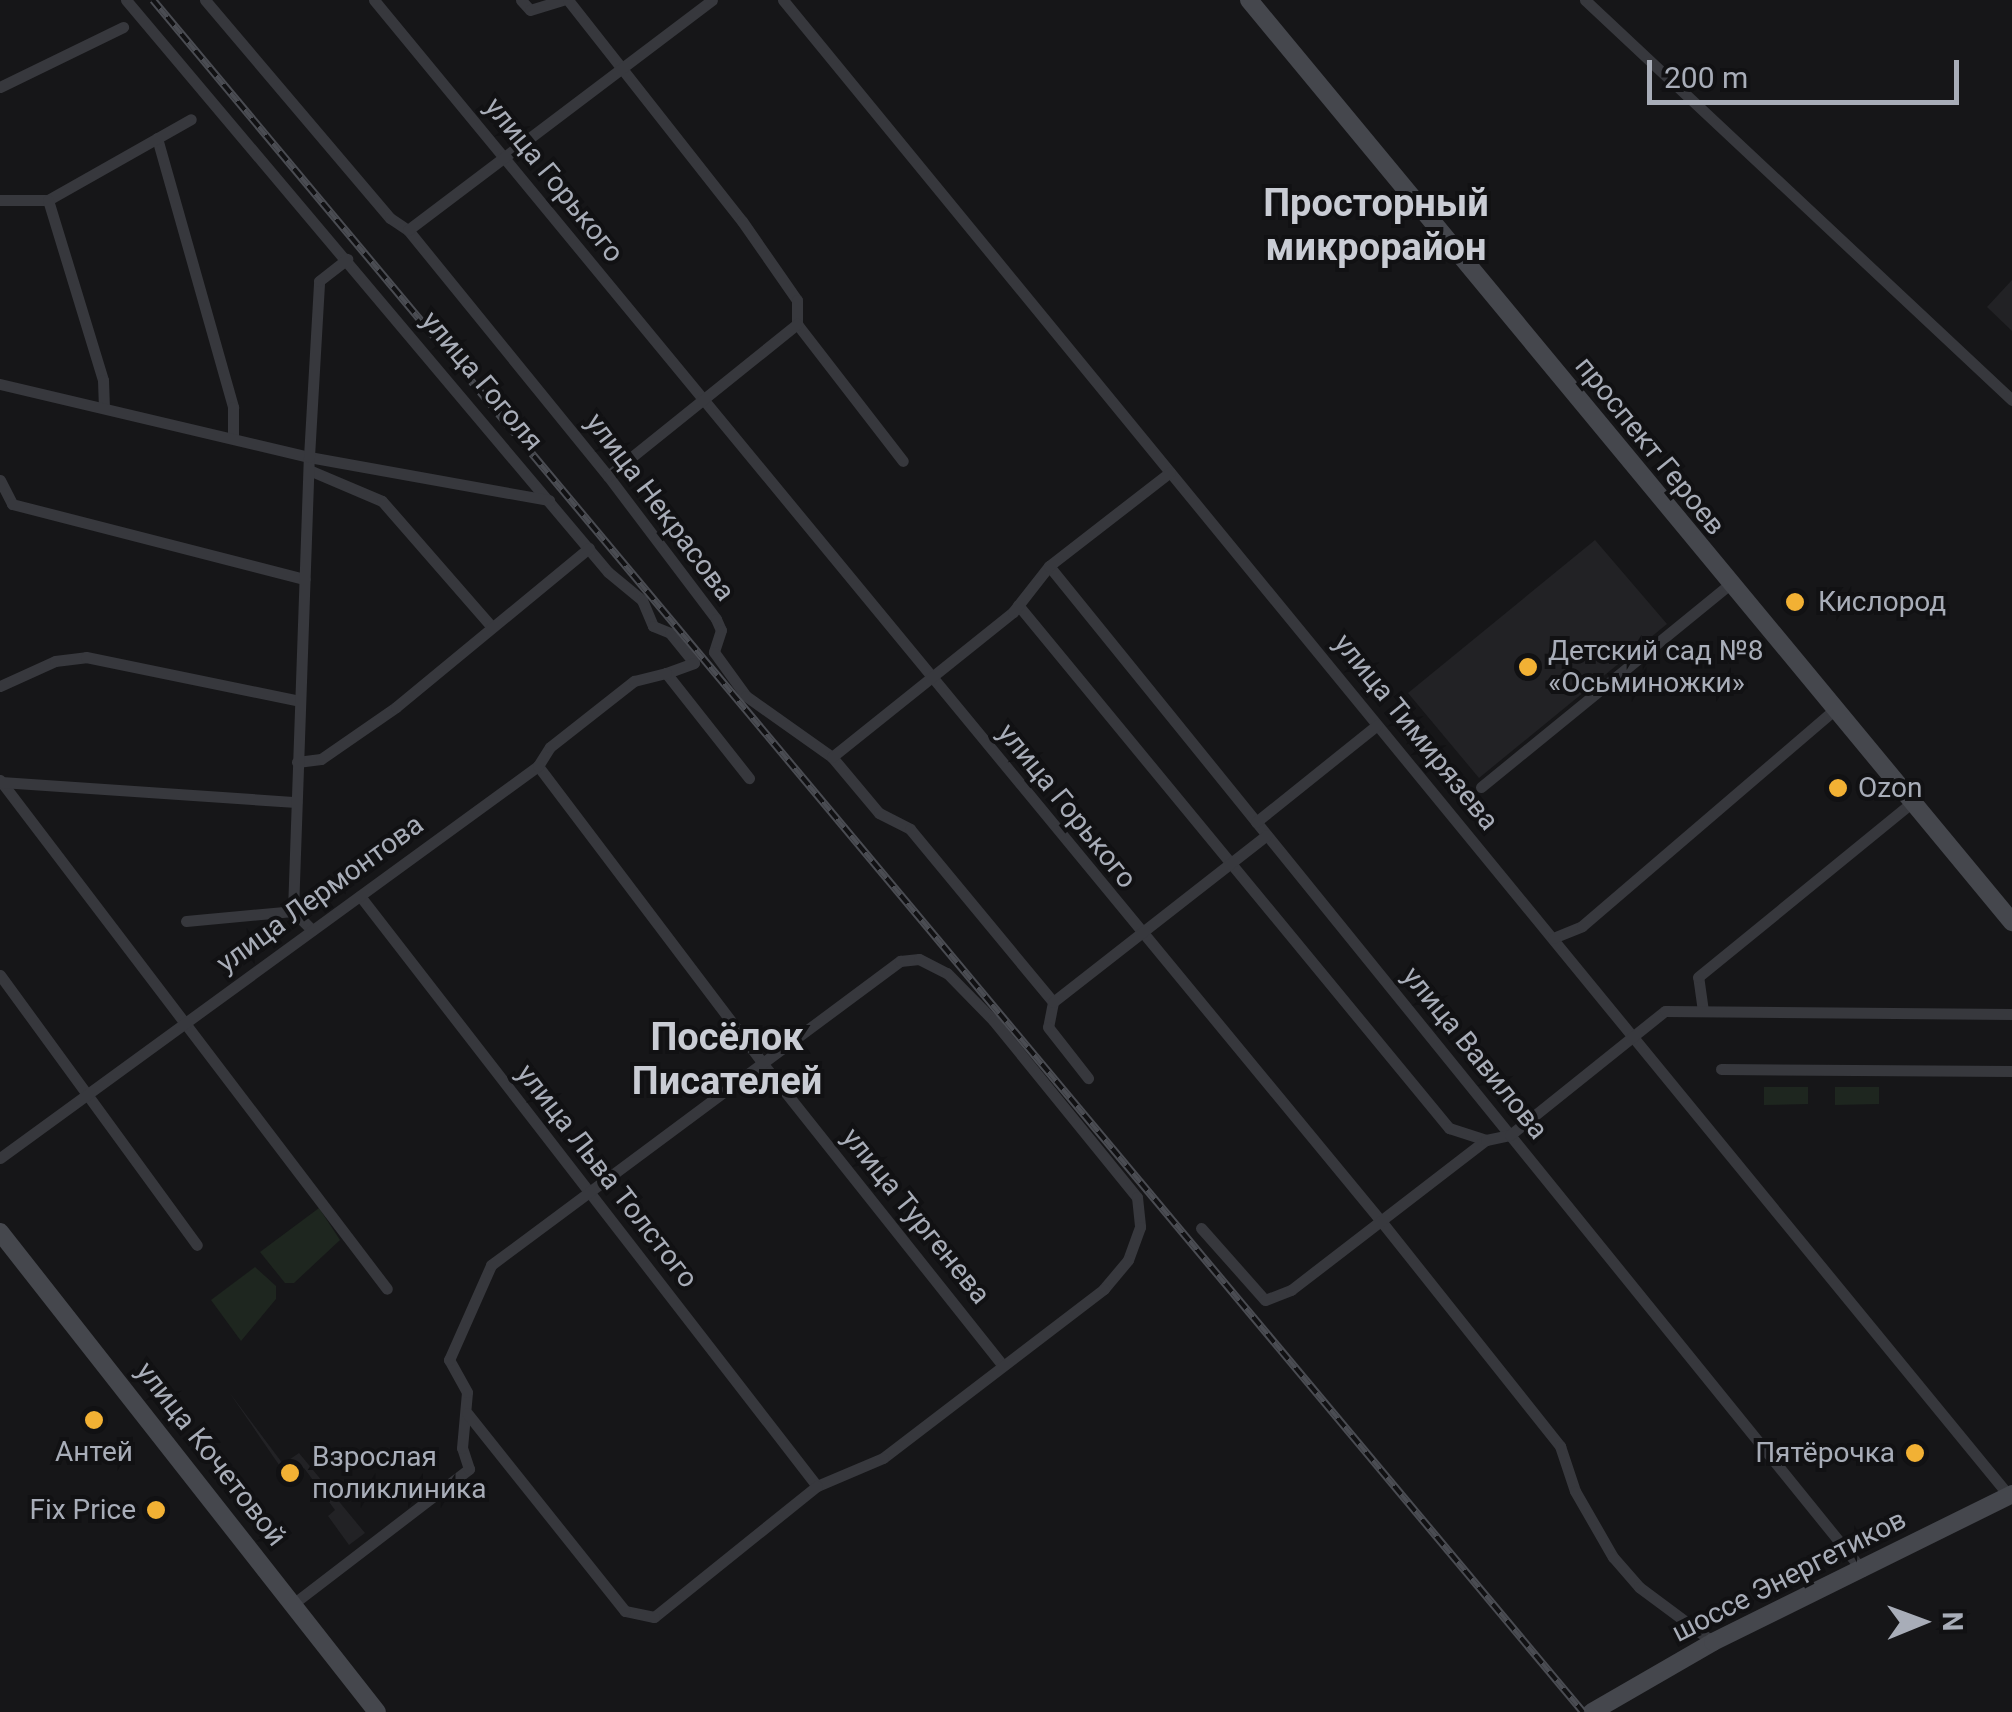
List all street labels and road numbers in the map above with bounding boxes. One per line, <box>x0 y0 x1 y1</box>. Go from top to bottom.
street label: улица Горького <box>477 91 631 269</box>
street label: улица Гоголя <box>414 304 550 458</box>
street label: проспект Героев <box>1568 350 1732 542</box>
street label: улица Некрасова <box>578 406 742 608</box>
street label: улица Тимирязева <box>1326 627 1506 837</box>
street label: улица Горького <box>990 717 1144 895</box>
street label: улица Лермонтова <box>210 808 430 980</box>
street label: улица Вавилова <box>1395 960 1555 1146</box>
street label: улица Льва Толстого <box>509 1057 705 1295</box>
street label: улица Тургенева <box>835 1121 997 1311</box>
street label: улица Кочетовой <box>129 1355 293 1553</box>
street label: шоссе Энергетиков <box>1666 1502 1912 1650</box>

